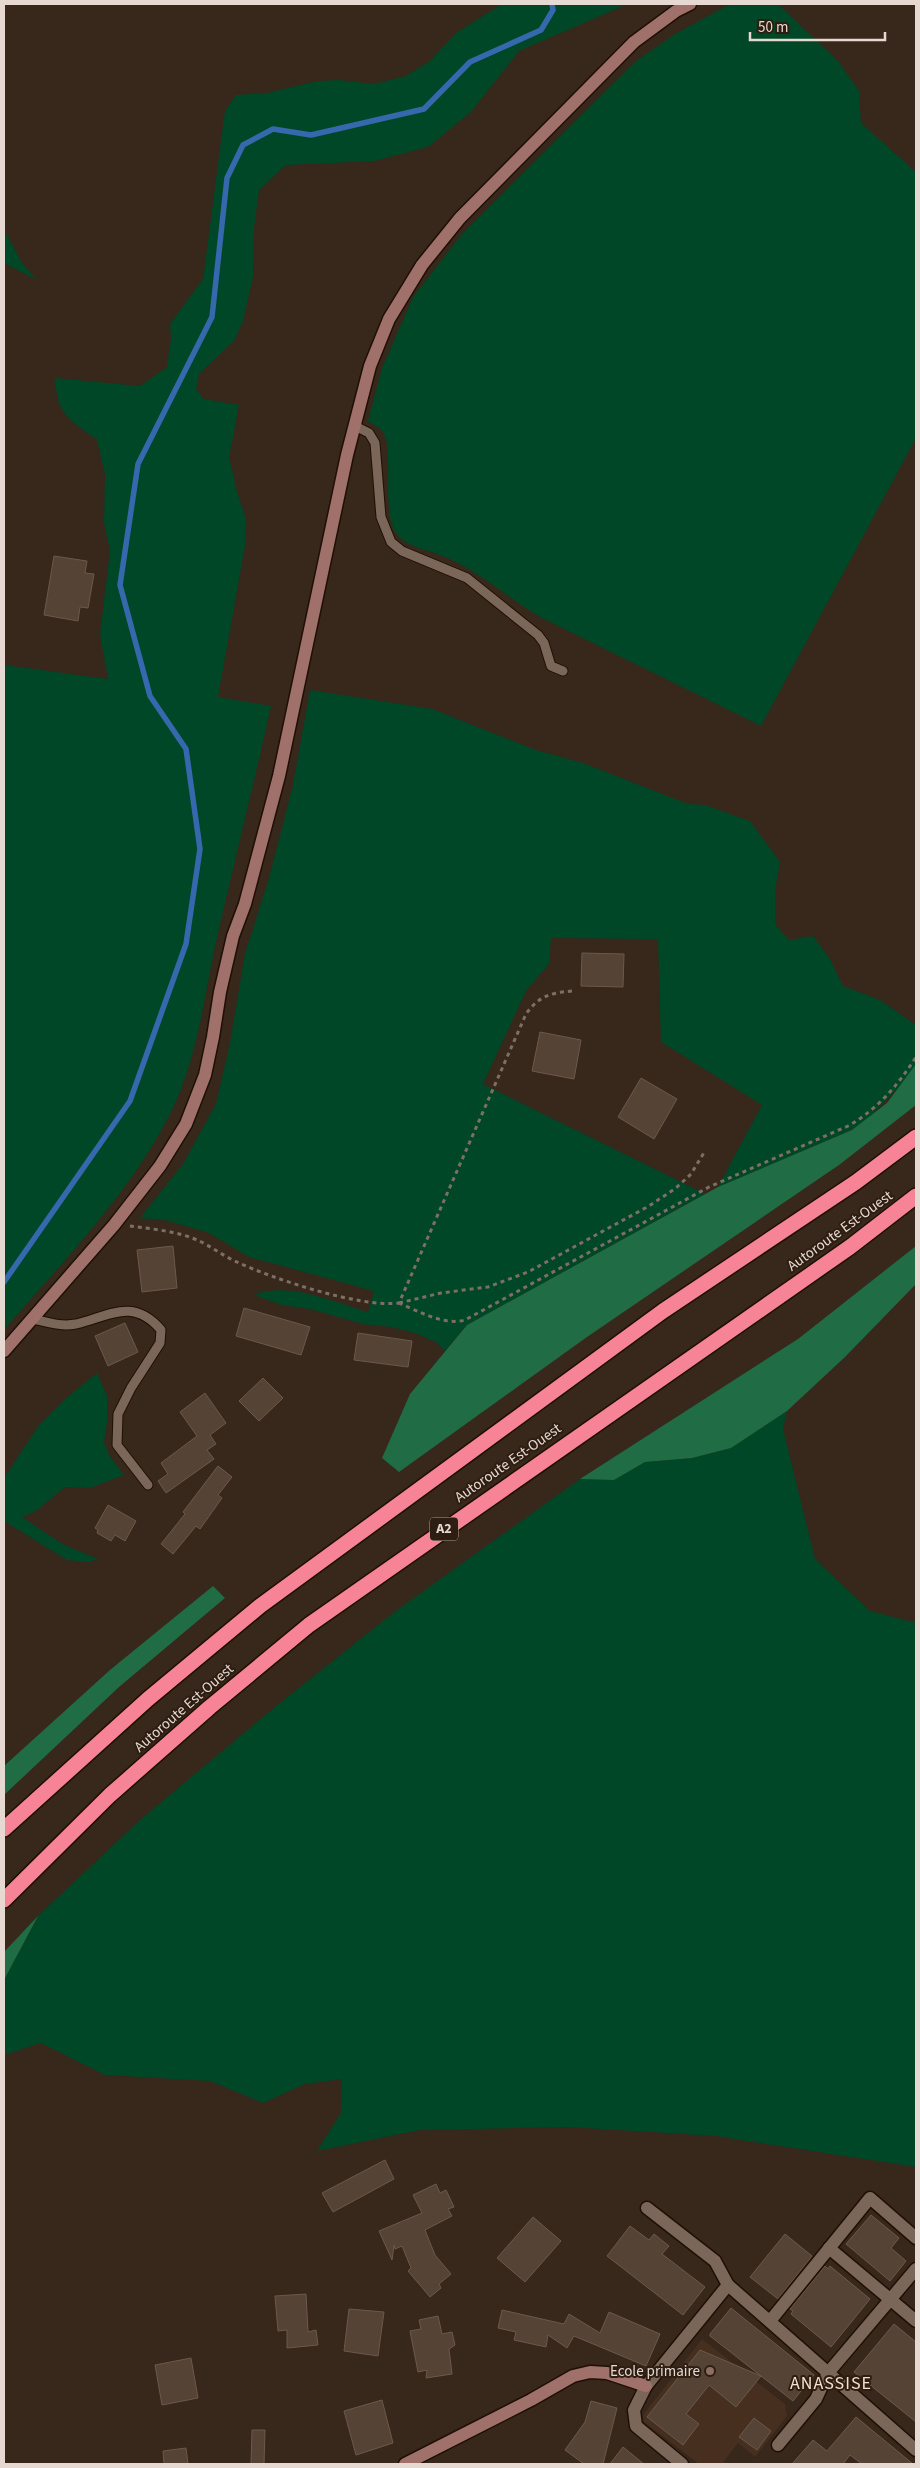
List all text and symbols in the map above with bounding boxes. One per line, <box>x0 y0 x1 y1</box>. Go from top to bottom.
scale bar <box>750 10 885 42</box>
text: 50 m <box>758 17 788 38</box>
street label: Autoroute Est-Ouest <box>783 1186 897 1276</box>
street label: Autoroute Est-Ouest <box>450 1418 566 1508</box>
road number: A2 <box>430 1518 458 1540</box>
street label: Autoroute Est-Ouest <box>130 1659 238 1757</box>
place label: Ecole primaire <box>610 2361 700 2382</box>
marker: Ecole primaire <box>704 2365 716 2377</box>
district label: ANASSISE <box>790 2371 872 2396</box>

